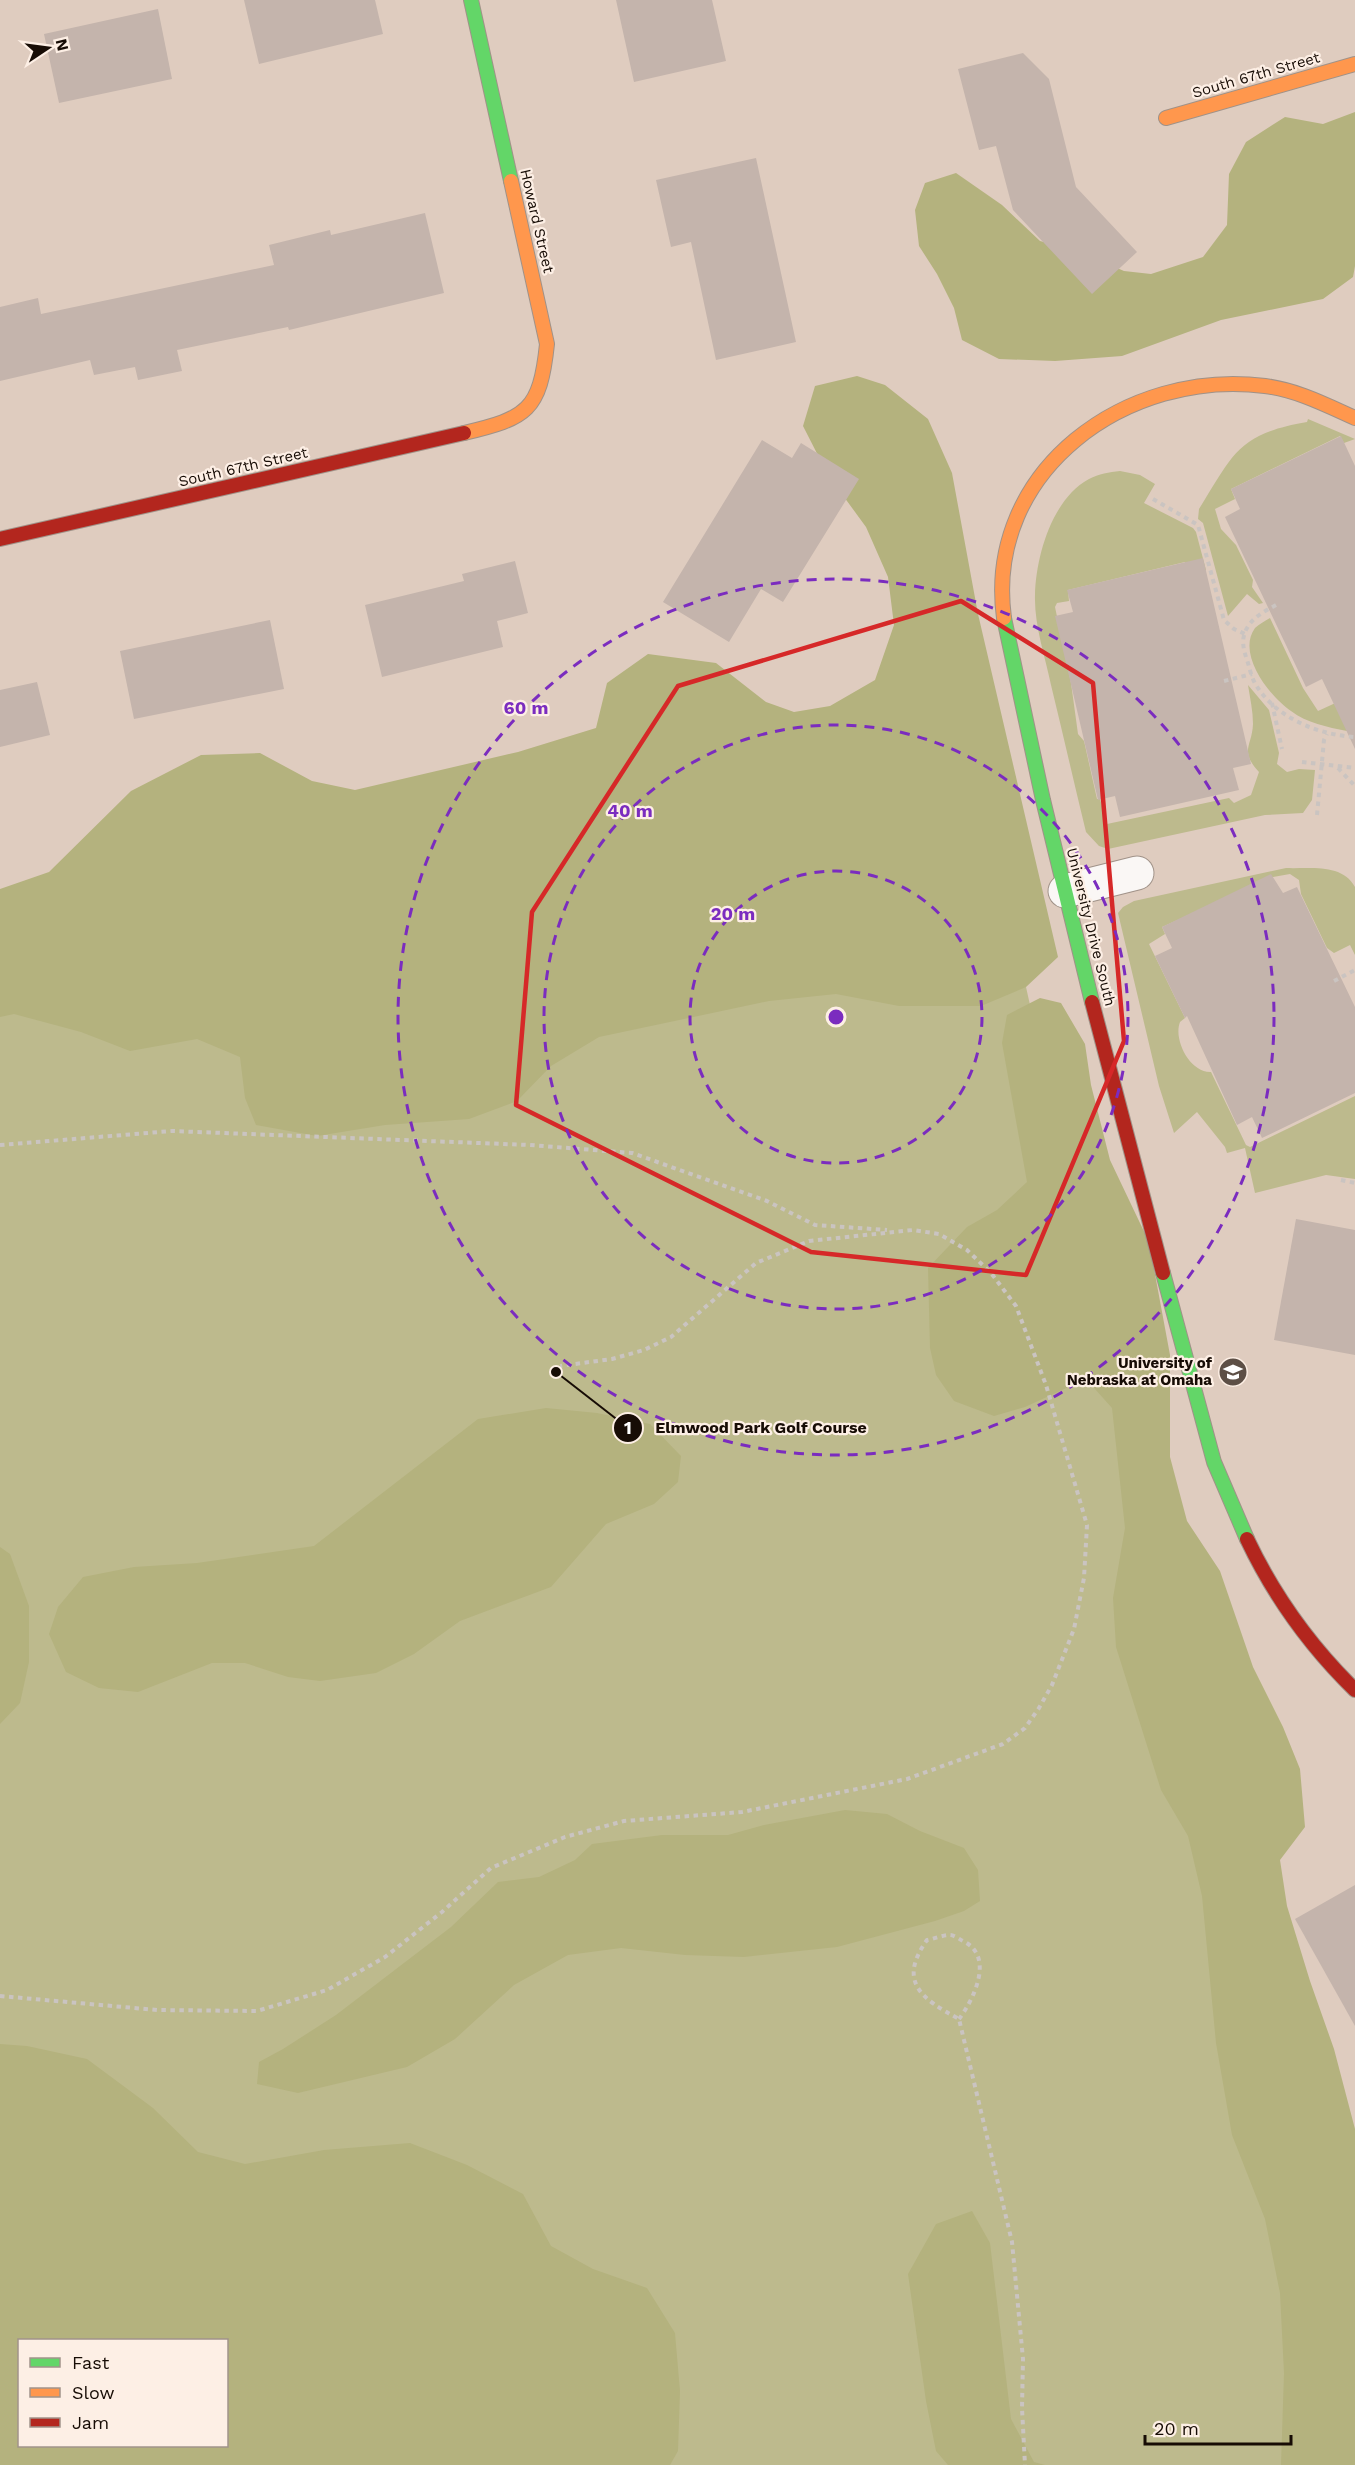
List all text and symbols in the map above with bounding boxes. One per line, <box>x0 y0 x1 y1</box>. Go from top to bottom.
north arrow <box>18 18 78 78</box>
text: N <box>52 37 73 53</box>
street label: South 67th Street <box>1190 48 1323 102</box>
street label: Howard Street <box>516 167 558 275</box>
street label: South 67th Street <box>177 443 310 491</box>
text: 60 m <box>504 697 548 718</box>
text: 40 m <box>607 800 653 821</box>
street label: University Drive South <box>1063 846 1119 1008</box>
text: 20 m <box>711 903 755 924</box>
centre of rings <box>826 1007 846 1027</box>
place label: University of Nebraska at Omaha <box>1067 1354 1213 1389</box>
school or university icon: University of Nebraska at Omaha <box>1217 1356 1249 1388</box>
callout: Elmwood Park Golf Course <box>613 1411 879 1445</box>
text: 1 <box>624 1417 632 1438</box>
text: Elmwood Park Golf Course <box>655 1418 867 1437</box>
legend <box>18 2339 228 2447</box>
text: Fast <box>72 2352 110 2373</box>
text: Slow <box>72 2382 115 2403</box>
scale bar <box>1145 2408 1290 2446</box>
text: Jam <box>72 2412 109 2433</box>
text: 20 m <box>1154 2418 1199 2439</box>

